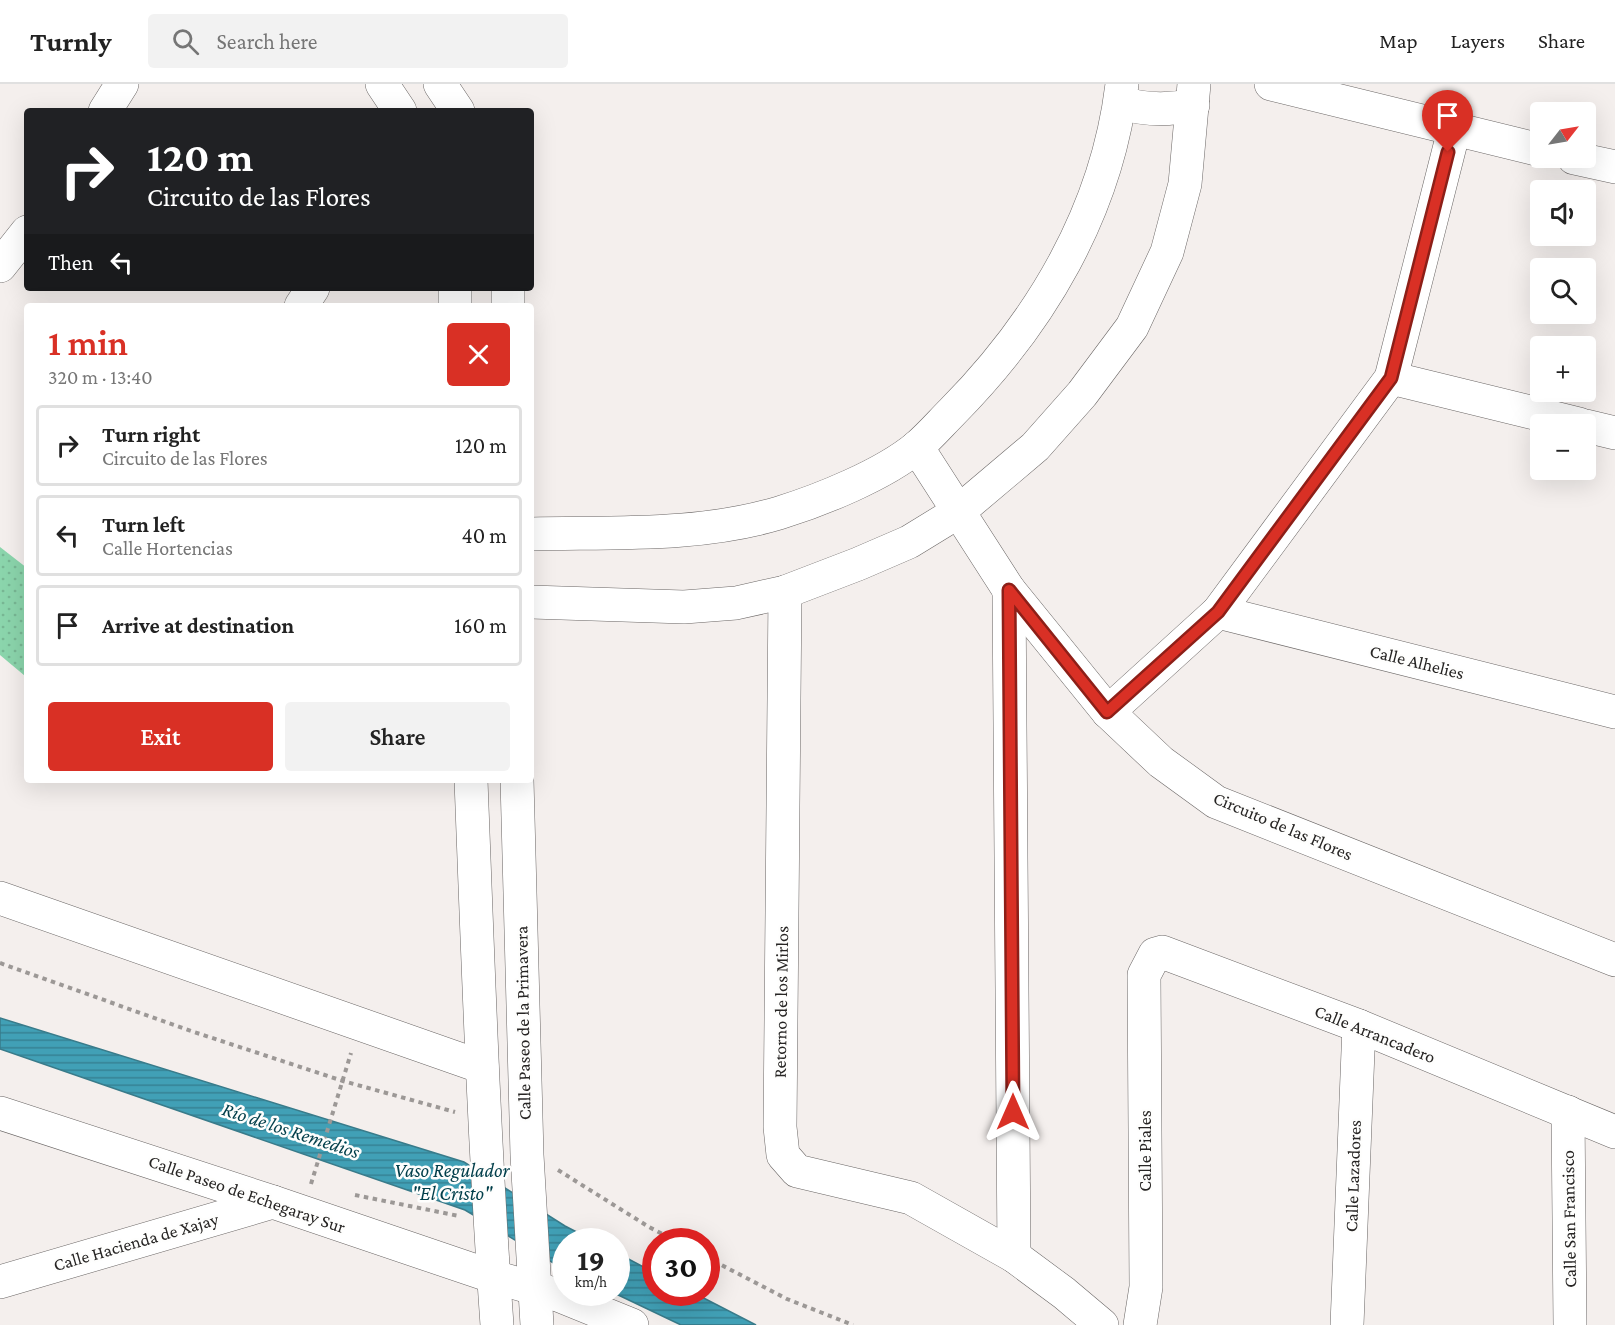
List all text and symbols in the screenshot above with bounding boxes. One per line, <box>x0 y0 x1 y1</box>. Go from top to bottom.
search box <box>148 14 568 68</box>
icon: search <box>169 25 202 58</box>
text: Turnly <box>30 26 112 57</box>
text: Search here <box>217 29 318 54</box>
text: Map <box>1379 29 1418 53</box>
text: Layers <box>1451 29 1505 53</box>
text: Share <box>1538 29 1585 53</box>
pin <box>1422 90 1473 152</box>
icon: arrive <box>1431 99 1464 132</box>
north arrow <box>1530 102 1596 168</box>
map controls <box>1530 102 1596 480</box>
icon: right <box>48 132 126 210</box>
text: 120 m <box>147 133 253 180</box>
button: sound <box>1530 180 1596 246</box>
text: Circuito de las Flores <box>147 182 371 212</box>
icon: left <box>105 246 138 279</box>
text: Then <box>48 250 93 275</box>
button: search <box>1530 258 1596 324</box>
text: 1 min <box>48 323 128 363</box>
button: close <box>447 323 510 386</box>
button: + <box>1530 336 1596 402</box>
text: 320 m · 13:40 <box>48 366 153 388</box>
button: − <box>1530 414 1596 480</box>
text: Turn right <box>102 422 200 447</box>
icon: right <box>51 429 84 462</box>
text: 120 m <box>455 433 507 458</box>
text: Circuito de las Flores <box>102 447 268 469</box>
text: Turn left <box>102 512 185 537</box>
icon: left <box>51 519 84 552</box>
text: 40 m <box>462 523 507 548</box>
text: Calle Hortencias <box>102 537 233 559</box>
icon: arrive <box>51 609 84 642</box>
text: Arrive at destination <box>102 613 294 638</box>
text: 160 m <box>454 613 507 638</box>
street label: Calle Alhelies <box>1368 641 1466 683</box>
button: Exit <box>48 702 273 771</box>
button: Share <box>285 702 510 771</box>
street label: Circuito de las Flores <box>1211 788 1355 864</box>
street label: Calle Paseo de la Primavera <box>511 926 535 1120</box>
street label: Retorno de los Mirlos <box>770 926 792 1078</box>
street label: Calle Arrancadero <box>1312 1001 1438 1067</box>
position arrow <box>981 1080 1045 1144</box>
water label: Río de los Remedios <box>220 1097 363 1163</box>
street label: Calle Piales <box>1135 1110 1155 1192</box>
street label: Calle Lazadores <box>1341 1120 1365 1232</box>
street label: Calle San Francisco <box>1558 1150 1580 1288</box>
street label: Calle Paseo de Echegaray Sur <box>146 1151 349 1237</box>
water label: Vaso Regulador "El Cristo" <box>395 1159 510 1204</box>
street label: Calle Hacienda de Xajay <box>51 1209 222 1276</box>
speed limit sign: 30 <box>642 1228 720 1306</box>
text: 19 <box>577 1243 605 1276</box>
text: km/h <box>575 1274 607 1290</box>

